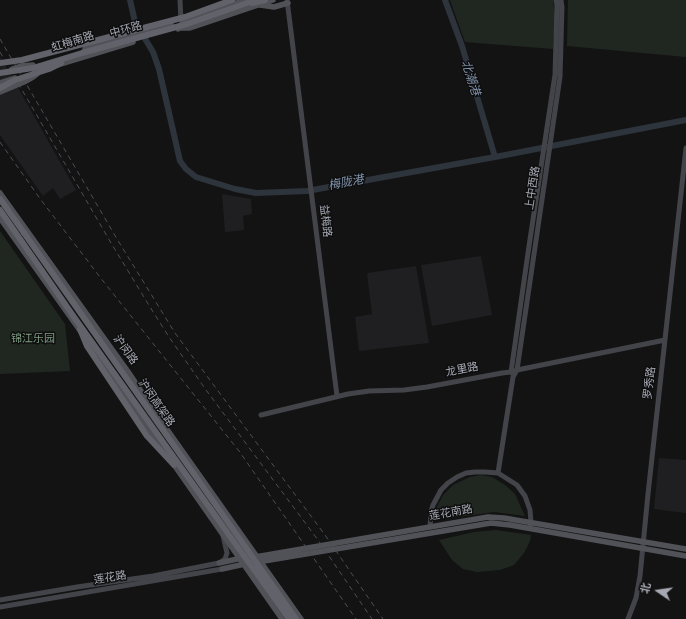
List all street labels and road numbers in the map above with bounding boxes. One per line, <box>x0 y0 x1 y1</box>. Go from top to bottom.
street label: 中环路 <box>108 19 144 41</box>
street label: 虹梅南路 <box>50 29 96 55</box>
street label: 上中西路 <box>523 165 543 211</box>
street label: 益梅路 <box>316 204 334 238</box>
street label: 沪闵路 <box>110 333 140 367</box>
street label: 龙里路 <box>445 360 479 380</box>
street label: 罗秀路 <box>641 366 659 400</box>
street label: 沪闵高架路 <box>135 377 177 429</box>
street label: 莲花南路 <box>428 503 474 523</box>
street label: 莲花路 <box>93 569 127 587</box>

